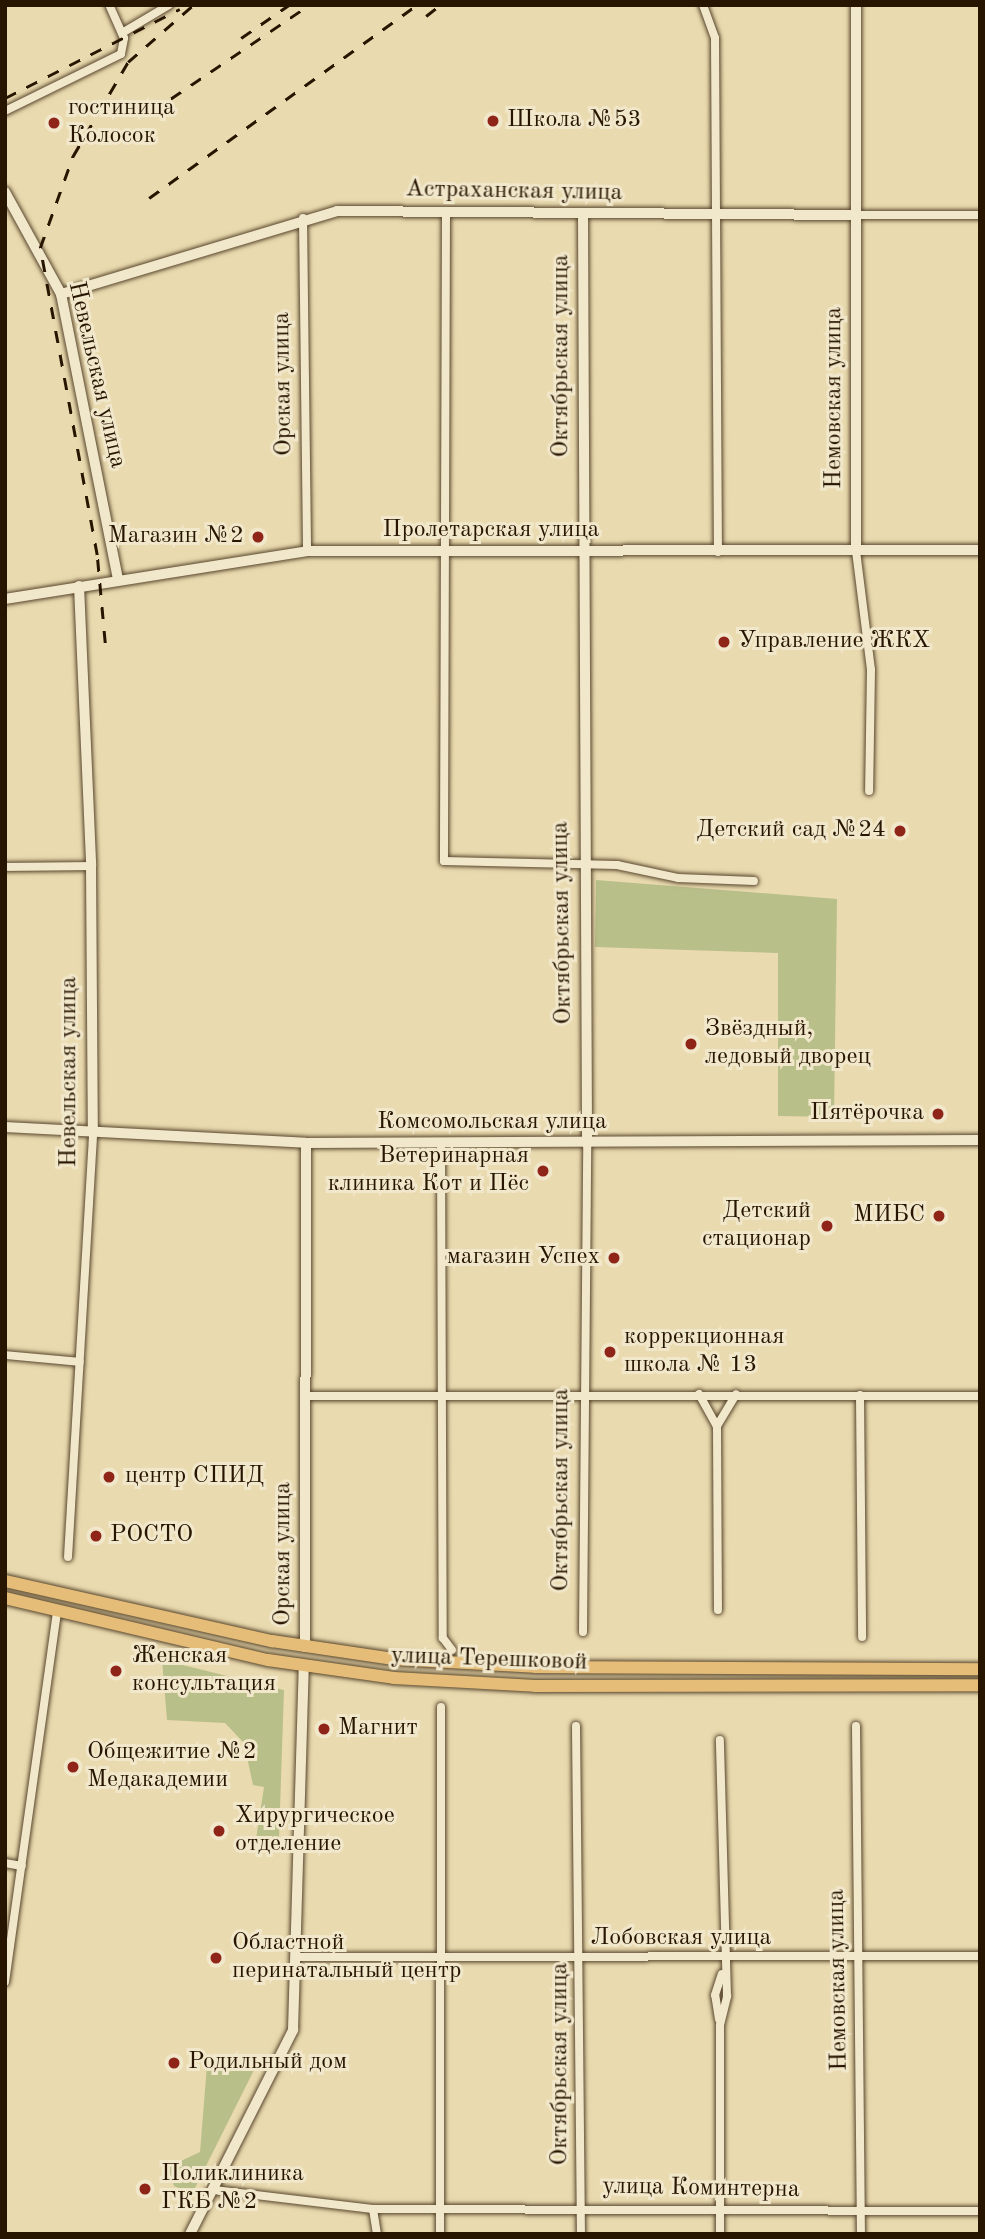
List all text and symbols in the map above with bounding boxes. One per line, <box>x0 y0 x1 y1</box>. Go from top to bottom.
place label: гостиница Колосок <box>68 95 175 151</box>
place label: Школа №53 <box>507 107 642 135</box>
marker: Школа №53 <box>485 113 501 129</box>
marker: гостиница Колосок <box>46 115 62 131</box>
street label: Астраханская улица <box>405 176 623 208</box>
street label: Октябрьская улица <box>548 254 576 458</box>
street label: Невельская улица <box>61 279 131 471</box>
street label: Немовская улица <box>821 307 849 489</box>
street label: Орская улица <box>268 312 300 456</box>
street label: Пролетарская улица <box>383 517 599 545</box>
place label: Магазин №2 <box>108 523 244 551</box>
marker: Магазин №2 <box>250 529 266 545</box>
place label: Управление ЖКХ <box>738 628 930 656</box>
marker: Управление ЖКХ <box>716 634 732 650</box>
place label: Детский сад №24 <box>697 817 886 845</box>
street label: Октябрьская улица <box>547 821 579 1025</box>
marker: Детский сад №24 <box>892 823 908 839</box>
street label: Невельская улица <box>56 977 84 1167</box>
place label: Звёздный, ледовый дворец <box>705 1016 871 1072</box>
marker: Звёздный, ледовый дворец <box>683 1036 699 1052</box>
place label: Пятёрочка <box>810 1100 924 1128</box>
marker: Пятёрочка <box>930 1106 946 1122</box>
street label: Комсомольская улица <box>377 1109 607 1137</box>
place label: Ветеринарная клиника Кот и Пёс <box>328 1143 529 1199</box>
marker: Ветеринарная клиника Кот и Пёс <box>535 1163 551 1179</box>
place label: Детский стационар <box>702 1198 811 1254</box>
place label: МИБС <box>853 1202 925 1230</box>
marker: МИБС <box>931 1208 947 1224</box>
marker: Детский стационар <box>817 1216 837 1236</box>
place label: магазин Успех <box>447 1244 600 1272</box>
marker: магазин Успех <box>606 1250 622 1266</box>
place label: коррекционная школа № 13 <box>624 1324 785 1380</box>
marker: коррекционная школа № 13 <box>602 1344 618 1360</box>
street label: Октябрьская улица <box>548 1388 576 1592</box>
place label: центр СПИД <box>125 1463 264 1491</box>
marker: центр СПИД <box>99 1467 119 1487</box>
street label: Орская улица <box>270 1482 298 1626</box>
place label: РОСТО <box>110 1522 193 1550</box>
marker: РОСТО <box>88 1528 104 1544</box>
street label: улица Терешковой <box>390 1642 588 1678</box>
place label: Женская консультация <box>132 1643 276 1699</box>
marker: Женская консультация <box>106 1661 126 1681</box>
place label: Магнит <box>338 1715 418 1743</box>
marker: Магнит <box>316 1721 332 1737</box>
place label: Общежитие №2 Медакадемии <box>87 1739 257 1795</box>
marker: Общежитие №2 Медакадемии <box>65 1759 81 1775</box>
place label: Хирургическое отделение <box>235 1803 395 1859</box>
marker: Хирургическое отделение <box>209 1821 229 1841</box>
street label: Немовская улица <box>823 1889 855 2071</box>
street label: Лобовская улица <box>591 1925 771 1953</box>
place label: Областной перинатальный центр <box>232 1930 461 1986</box>
marker: Областной перинатальный центр <box>206 1948 226 1968</box>
street label: Октябрьская улица <box>547 1962 575 2166</box>
place label: Родильный дом <box>188 2049 347 2077</box>
marker: Родильный дом <box>166 2055 182 2071</box>
place label: Поликлиника ГКБ №2 <box>161 2161 304 2217</box>
street label: улица Коминтерна <box>602 2173 800 2205</box>
marker: Поликлиника ГКБ №2 <box>135 2179 155 2199</box>

